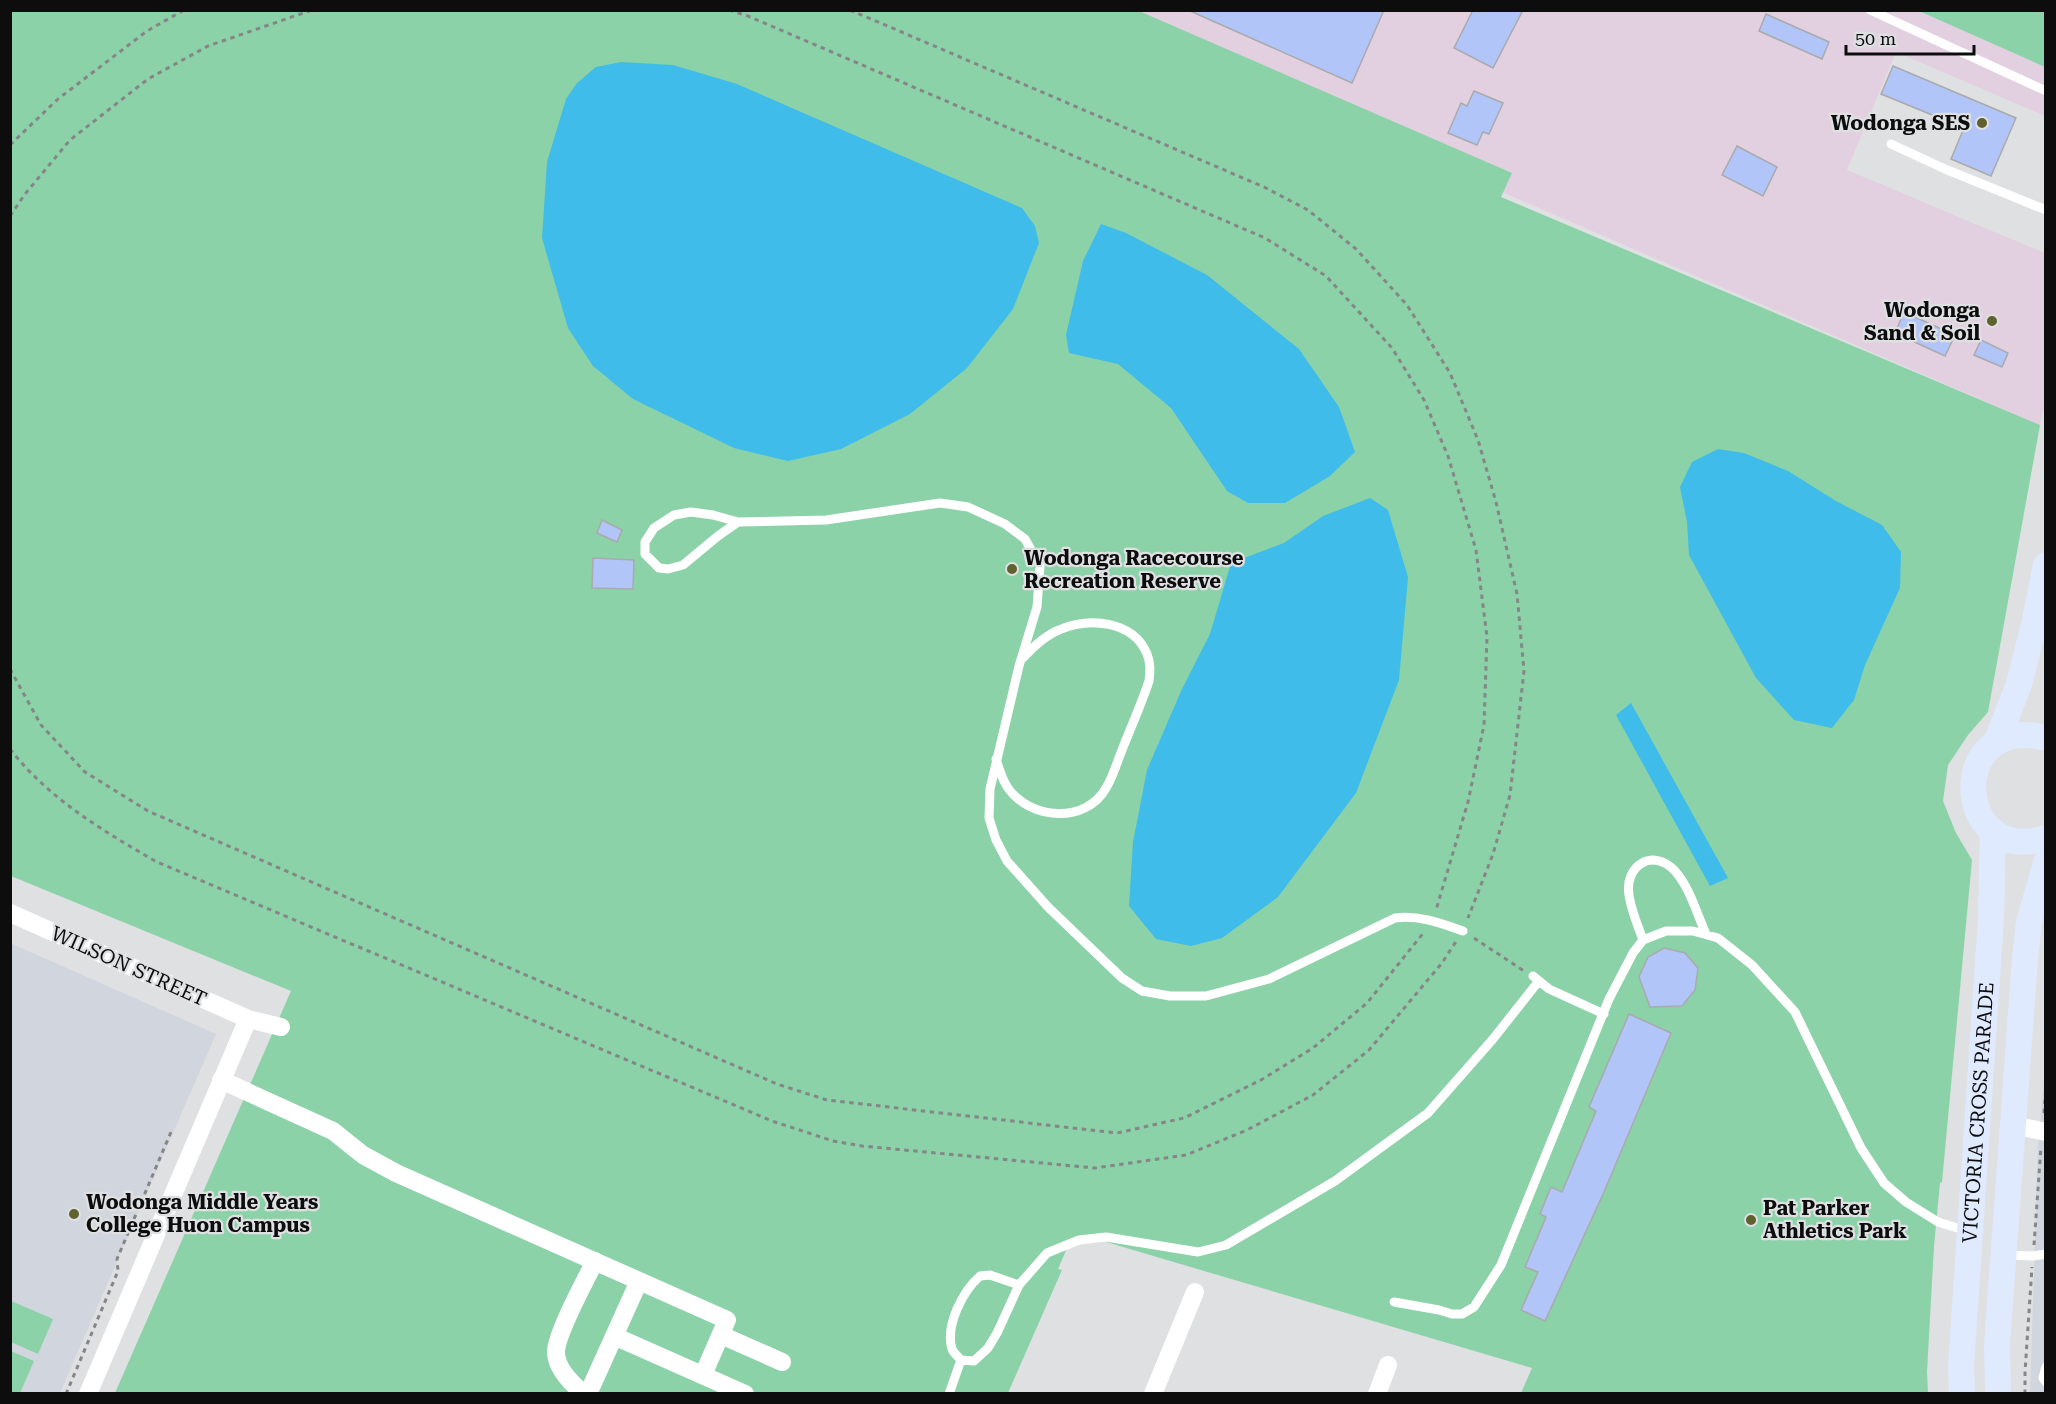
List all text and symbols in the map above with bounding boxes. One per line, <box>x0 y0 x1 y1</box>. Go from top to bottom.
scale bar <box>1846 18 1974 56</box>
text: 50 m <box>1855 28 1896 49</box>
place label: Wodonga SES <box>1831 111 1970 135</box>
marker: Wodonga SES <box>1975 116 1989 130</box>
place label: Wodonga Sand & Soil <box>1864 298 1980 345</box>
marker: Wodonga Sand & Soil <box>1985 314 1999 328</box>
place label: Wodonga Racecourse Recreation Reserve <box>1024 546 1244 593</box>
marker: Wodonga Racecourse Recreation Reserve <box>1005 562 1019 576</box>
street label: WILSON STREET <box>48 921 210 1011</box>
street label: VICTORIA CROSS PARADE <box>1957 981 1999 1244</box>
place label: Wodonga Middle Years College Huon Campus <box>86 1190 318 1237</box>
place label: Pat Parker Athletics Park <box>1763 1196 1907 1243</box>
marker: Wodonga Middle Years College Huon Campus <box>67 1207 81 1221</box>
marker: Pat Parker Athletics Park <box>1744 1213 1758 1227</box>

